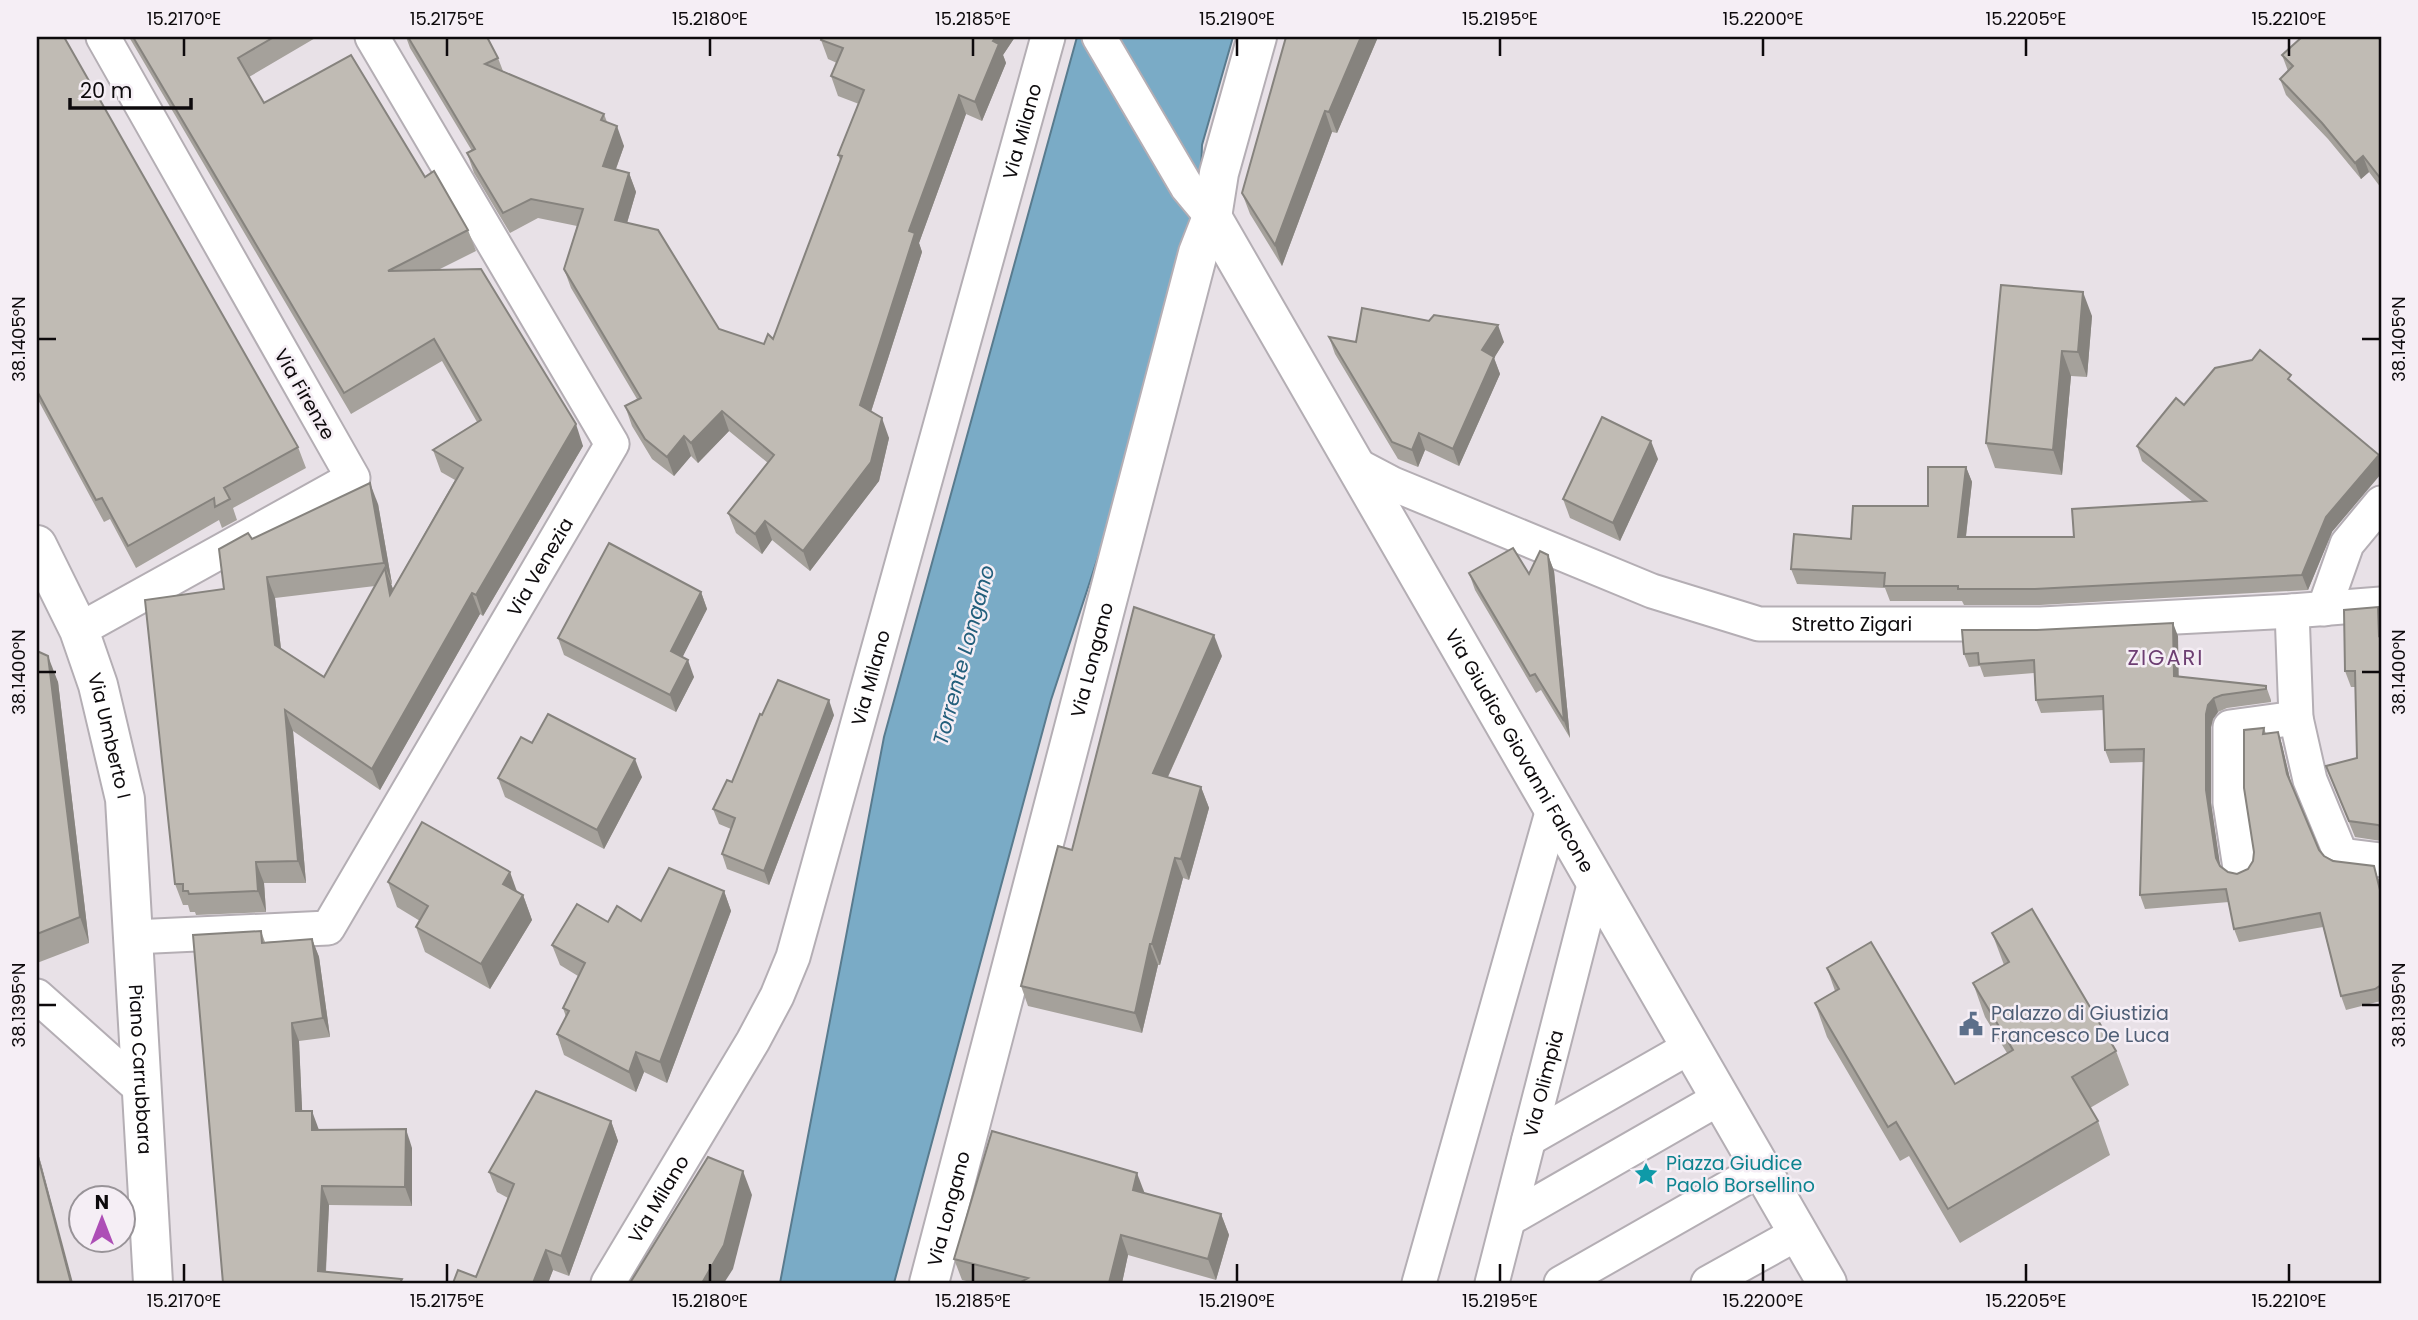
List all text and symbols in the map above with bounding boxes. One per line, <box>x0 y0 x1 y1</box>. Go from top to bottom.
text: 15.2170°E <box>147 6 221 31</box>
text: 15.2175°E <box>410 6 484 31</box>
text: 15.2180°E <box>672 6 748 31</box>
text: 15.2185°E <box>935 6 1011 31</box>
text: 15.2190°E <box>1199 6 1275 31</box>
text: 15.2195°E <box>1462 6 1538 31</box>
text: 15.2200°E <box>1723 6 1803 31</box>
text: 15.2205°E <box>1986 6 2066 31</box>
text: 15.2210°E <box>2251 6 2327 31</box>
scale bar <box>70 66 191 110</box>
text: 20 m <box>80 76 133 105</box>
street label: Via Milano <box>996 81 1048 183</box>
text: 38.1405°N <box>6 296 31 382</box>
text: 38.1405°N <box>2386 296 2411 382</box>
street label: Via Firenze <box>268 344 342 445</box>
street label: Via Venezia <box>501 513 580 621</box>
water label: Torrente Longano <box>926 562 1001 748</box>
street label: Via Longano <box>1064 599 1120 721</box>
street label: Stretto Zigari <box>1792 611 1912 638</box>
street label: Via Giudice Giovanni Falcone <box>1438 624 1600 878</box>
street label: Via Milano <box>845 627 897 729</box>
text: 38.1400°N <box>6 629 31 715</box>
text: 38.1400°N <box>2386 629 2411 715</box>
district label: ZIGARI <box>2128 643 2204 672</box>
street label: Via Umberto I <box>81 669 137 801</box>
text: 38.1395°N <box>6 963 31 1047</box>
text: 38.1395°N <box>2386 963 2411 1047</box>
street label: Piano Carrubbara <box>122 984 159 1155</box>
place label: Palazzo di Giustizia Francesco De Luca <box>1991 1000 2170 1049</box>
public building icon: Palazzo di Giustizia Francesco De Luca <box>1957 1010 1985 1038</box>
street label: Via Olimpia <box>1517 1027 1570 1140</box>
street label: Via Longano <box>921 1148 977 1269</box>
street label: Via Milano <box>622 1150 696 1248</box>
place label: Piazza Giudice Paolo Borsellino <box>1666 1150 1815 1199</box>
place icon: Piazza Giudice Paolo Borsellino <box>1632 1160 1660 1188</box>
north arrow <box>66 1184 136 1254</box>
text: N <box>95 1189 109 1216</box>
text: 15.2170°E <box>147 1288 221 1313</box>
text: 15.2175°E <box>410 1288 484 1313</box>
text: 15.2180°E <box>672 1288 748 1313</box>
text: 15.2185°E <box>935 1288 1011 1313</box>
text: 15.2190°E <box>1199 1288 1275 1313</box>
text: 15.2195°E <box>1462 1288 1538 1313</box>
text: 15.2200°E <box>1723 1288 1803 1313</box>
text: 15.2205°E <box>1986 1288 2066 1313</box>
text: 15.2210°E <box>2251 1288 2327 1313</box>

